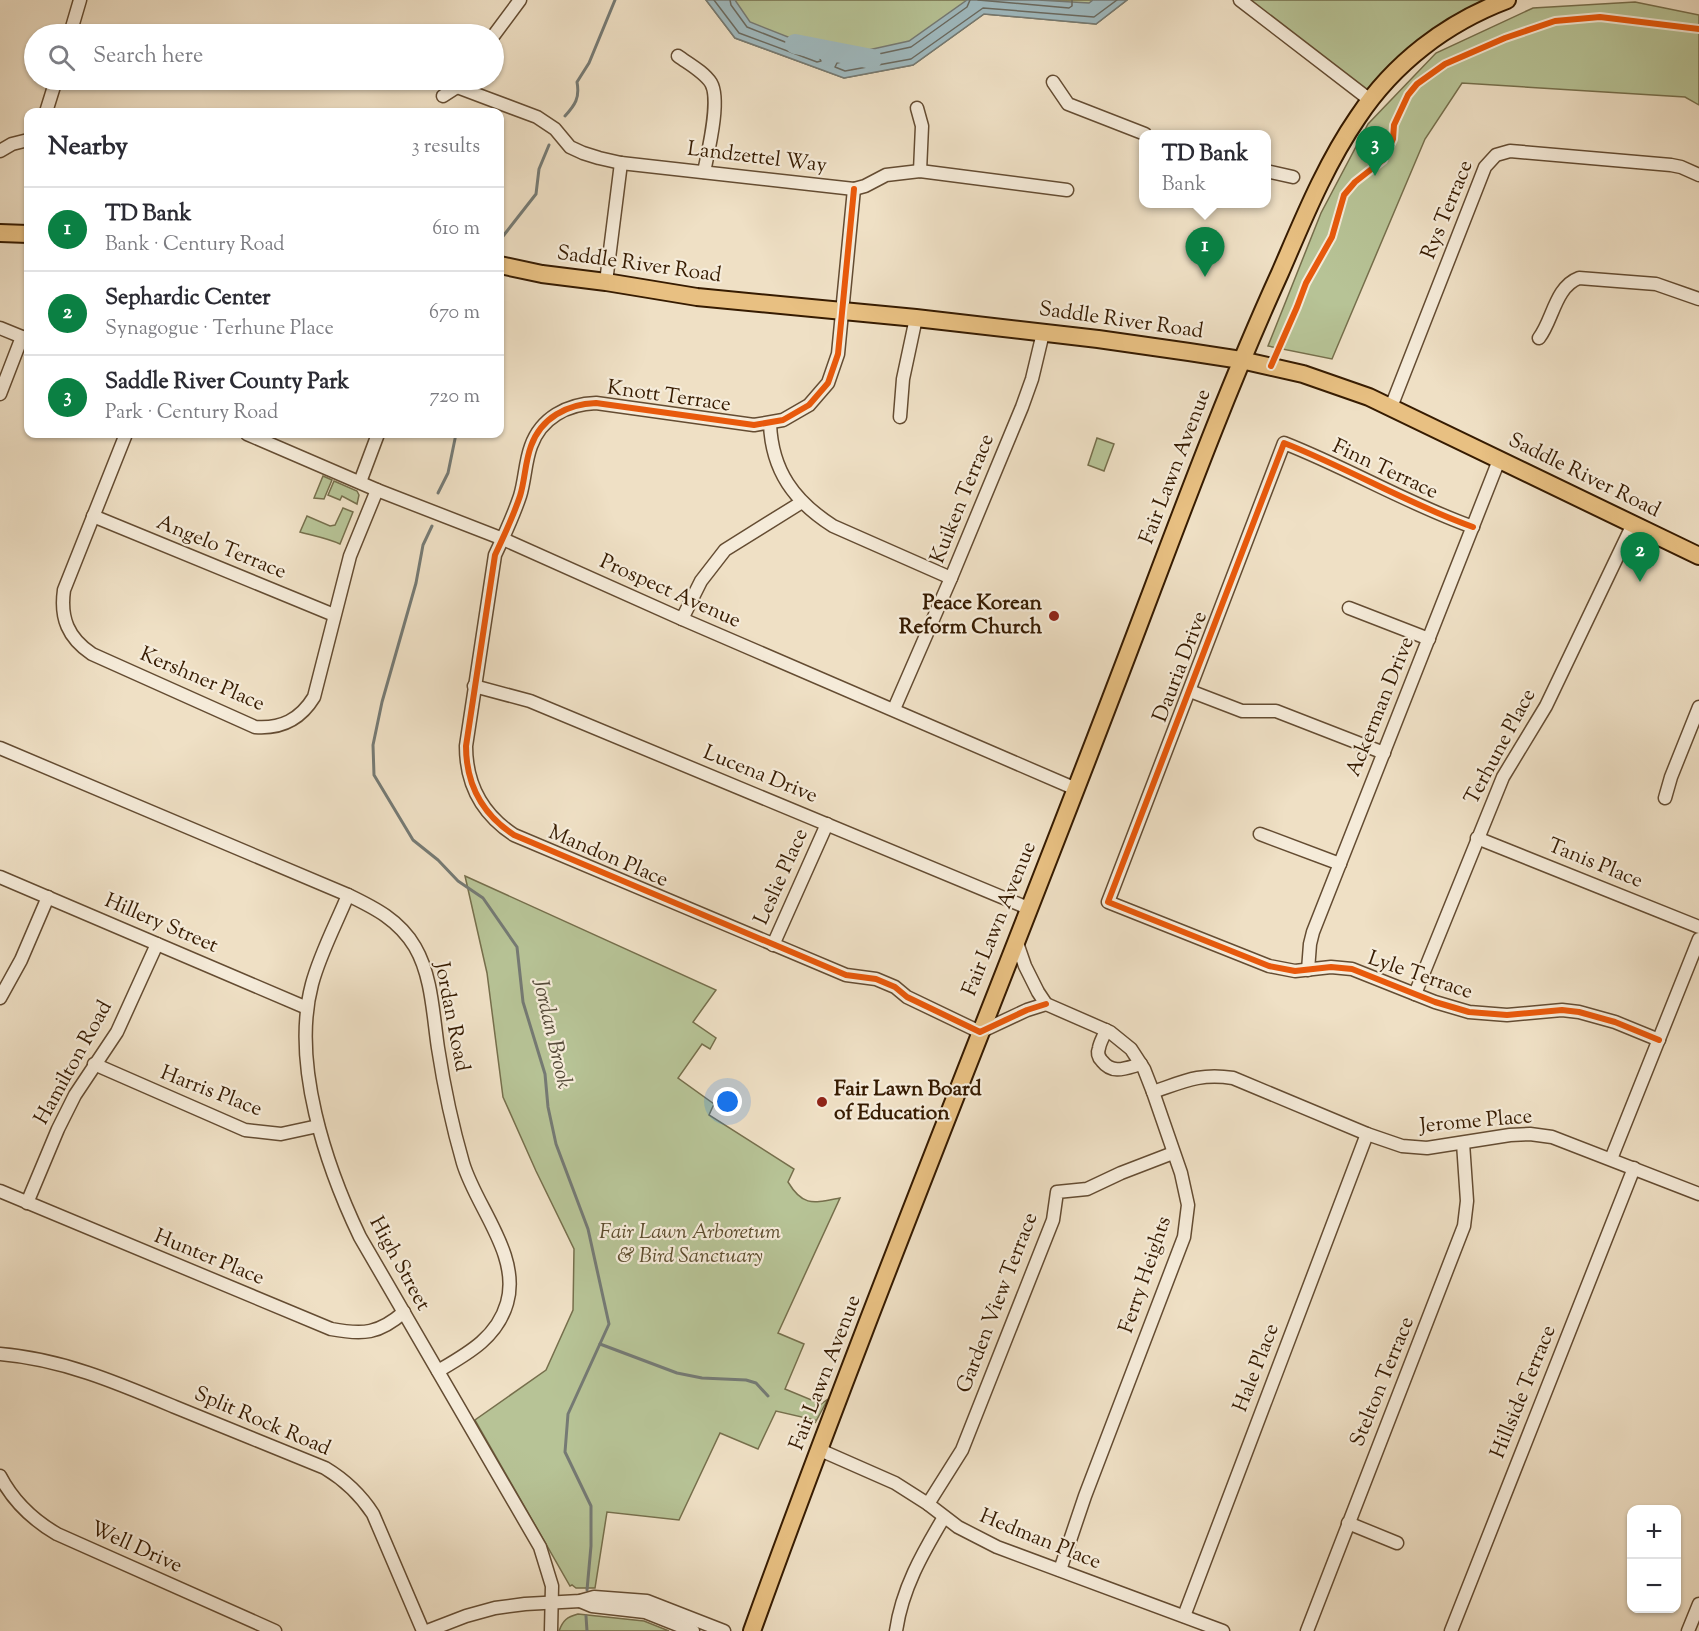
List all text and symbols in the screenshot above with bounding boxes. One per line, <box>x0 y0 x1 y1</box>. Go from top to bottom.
search box <box>24 24 504 90</box>
icon: search <box>45 41 78 74</box>
text: Search here <box>93 41 203 73</box>
pin: 3 <box>1356 126 1394 176</box>
text: Nearby <box>48 129 128 166</box>
popup <box>1139 130 1271 208</box>
text: 3 results <box>411 133 480 162</box>
street label: Landzettel Way <box>686 135 829 182</box>
text: TD Bank <box>1162 139 1248 171</box>
street label: Rys Terrace <box>1415 156 1481 264</box>
text: Bank <box>1162 171 1206 200</box>
text: TD Bank <box>105 199 192 231</box>
text: 1 <box>64 215 71 244</box>
text: 610 m <box>432 215 480 244</box>
pin: 1 <box>1186 228 1224 277</box>
text: Bank · Century Road <box>105 231 285 260</box>
street label: Saddle River Road <box>555 239 723 291</box>
text: Sephardic Center <box>105 283 271 315</box>
street label: Saddle River Road <box>1037 295 1205 347</box>
text: 2 <box>63 299 72 328</box>
text: 670 m <box>429 299 480 328</box>
text: Synagogue · Terhune Place <box>105 315 334 344</box>
text: Saddle River County Park <box>105 367 349 399</box>
street label: Knott Terrace <box>605 373 733 421</box>
text: 3 <box>63 383 72 412</box>
text: 720 m <box>429 383 480 412</box>
street label: Fair Lawn Avenue <box>1133 385 1219 549</box>
text: Park · Century Road <box>105 399 278 428</box>
street label: Saddle River Road <box>1503 426 1665 526</box>
street label: Kuiken Terrace <box>923 430 1003 568</box>
street label: Finn Terrace <box>1327 432 1443 508</box>
street label: Angelo Terrace <box>151 508 291 588</box>
pin: 2 <box>1620 532 1660 582</box>
street label: Prospect Avenue <box>595 547 745 637</box>
place label: Peace Korean Reform Church <box>899 589 1043 643</box>
street label: Dauria Drive <box>1146 607 1216 727</box>
marker: Peace Korean Reform Church <box>1047 609 1061 623</box>
street label: Ackerman Drive <box>1339 633 1423 781</box>
street label: Kershner Place <box>135 640 269 720</box>
street label: Terhune Place <box>1458 684 1544 810</box>
street label: Lucena Drive <box>698 738 822 812</box>
street label: Mandon Place <box>543 818 673 896</box>
street label: Leslie Place <box>747 824 817 930</box>
street label: Tanis Place <box>1543 831 1647 897</box>
street label: Fair Lawn Avenue <box>955 837 1045 1001</box>
street label: Hillery Street <box>99 887 223 961</box>
street label: Lyle Terrace <box>1363 944 1477 1008</box>
street label: Jordan Road <box>425 959 476 1075</box>
water label: Jordan Brook <box>523 975 579 1092</box>
street label: Hamilton Road <box>27 995 121 1131</box>
street label: Harris Place <box>156 1059 266 1125</box>
place label: Fair Lawn Board of Education <box>834 1075 982 1129</box>
your location <box>713 1087 742 1116</box>
marker: Fair Lawn Board of Education <box>815 1095 829 1109</box>
street label: Jerome Place <box>1417 1102 1534 1142</box>
street label: Garden View Terrace <box>950 1208 1046 1398</box>
street label: High Street <box>361 1211 437 1317</box>
street label: Ferry Heights <box>1112 1213 1180 1337</box>
park label: Fair Lawn Arboretum & Bird Sanctuary <box>599 1218 781 1272</box>
street label: Hunter Place <box>149 1222 269 1294</box>
street label: Fair Lawn Avenue <box>783 1291 869 1455</box>
street label: Stelton Terrace <box>1343 1313 1423 1451</box>
street label: Hale Place <box>1226 1319 1288 1417</box>
street label: Hillside Terrace <box>1484 1321 1564 1463</box>
street label: Split Rock Road <box>189 1380 335 1464</box>
street label: Hedman Place <box>975 1502 1105 1578</box>
map controls <box>1627 1505 1681 1613</box>
button: + <box>1627 1505 1681 1559</box>
street label: Well Drive <box>85 1514 187 1582</box>
button: − <box>1627 1559 1681 1613</box>

